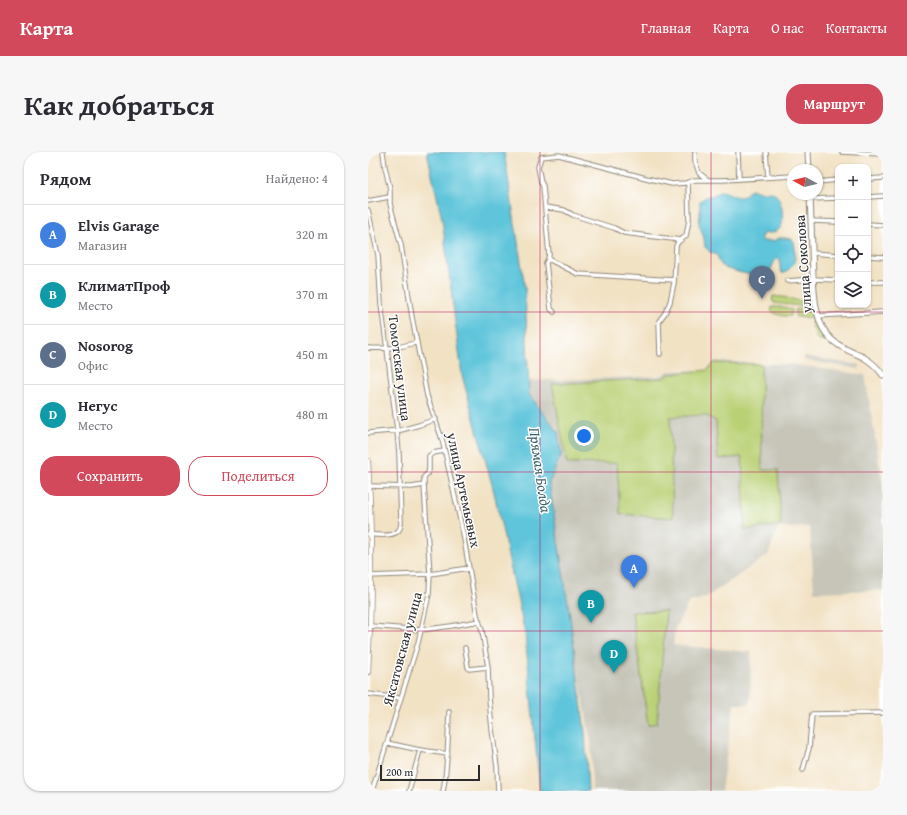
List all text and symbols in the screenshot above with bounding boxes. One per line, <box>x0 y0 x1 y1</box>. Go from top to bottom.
text: Карта <box>20 14 73 42</box>
text: Главная <box>641 18 691 38</box>
text: Карта <box>713 18 749 38</box>
text: О нас <box>771 18 804 38</box>
text: Контакты <box>826 18 887 38</box>
text: Как добраться <box>24 84 214 125</box>
button: Маршрут <box>786 84 883 124</box>
north arrow <box>787 164 823 200</box>
map controls <box>835 164 871 308</box>
button: + <box>835 164 871 200</box>
text: Рядом <box>40 166 91 191</box>
text: Найдено: 4 <box>266 169 328 188</box>
button: − <box>835 200 871 236</box>
street label: улица Соколова <box>790 214 816 315</box>
text: Elvis Garage <box>78 215 159 236</box>
text: A <box>49 225 57 244</box>
text: 320 m <box>296 225 328 244</box>
text: Магазин <box>78 236 127 255</box>
button: locate <box>835 236 871 272</box>
pin: C <box>749 266 775 299</box>
button: layers <box>835 272 871 308</box>
text: КлиматПроф <box>78 275 170 296</box>
text: B <box>49 285 57 304</box>
text: 370 m <box>296 285 328 304</box>
text: Место <box>78 296 113 315</box>
street label: Томотская улица <box>384 314 416 423</box>
text: Nosorog <box>78 335 133 356</box>
text: C <box>49 345 57 364</box>
text: 450 m <box>296 345 328 364</box>
text: Офис <box>78 356 108 375</box>
text: Негус <box>78 395 117 416</box>
text: D <box>49 405 57 424</box>
text: 480 m <box>296 405 328 424</box>
text: Место <box>78 416 113 435</box>
water label: Прямая Болда <box>524 426 557 514</box>
your location <box>574 426 594 446</box>
street label: улица Артемьевых <box>442 430 486 550</box>
button: Сохранить <box>40 456 180 496</box>
button: Поделиться <box>188 456 328 496</box>
pin: A <box>621 555 647 588</box>
street label: Яксатовская улица <box>377 589 427 709</box>
pin: B <box>578 590 604 623</box>
pin: D <box>601 640 627 673</box>
scale bar <box>380 763 480 782</box>
text: 200 m <box>386 764 413 780</box>

